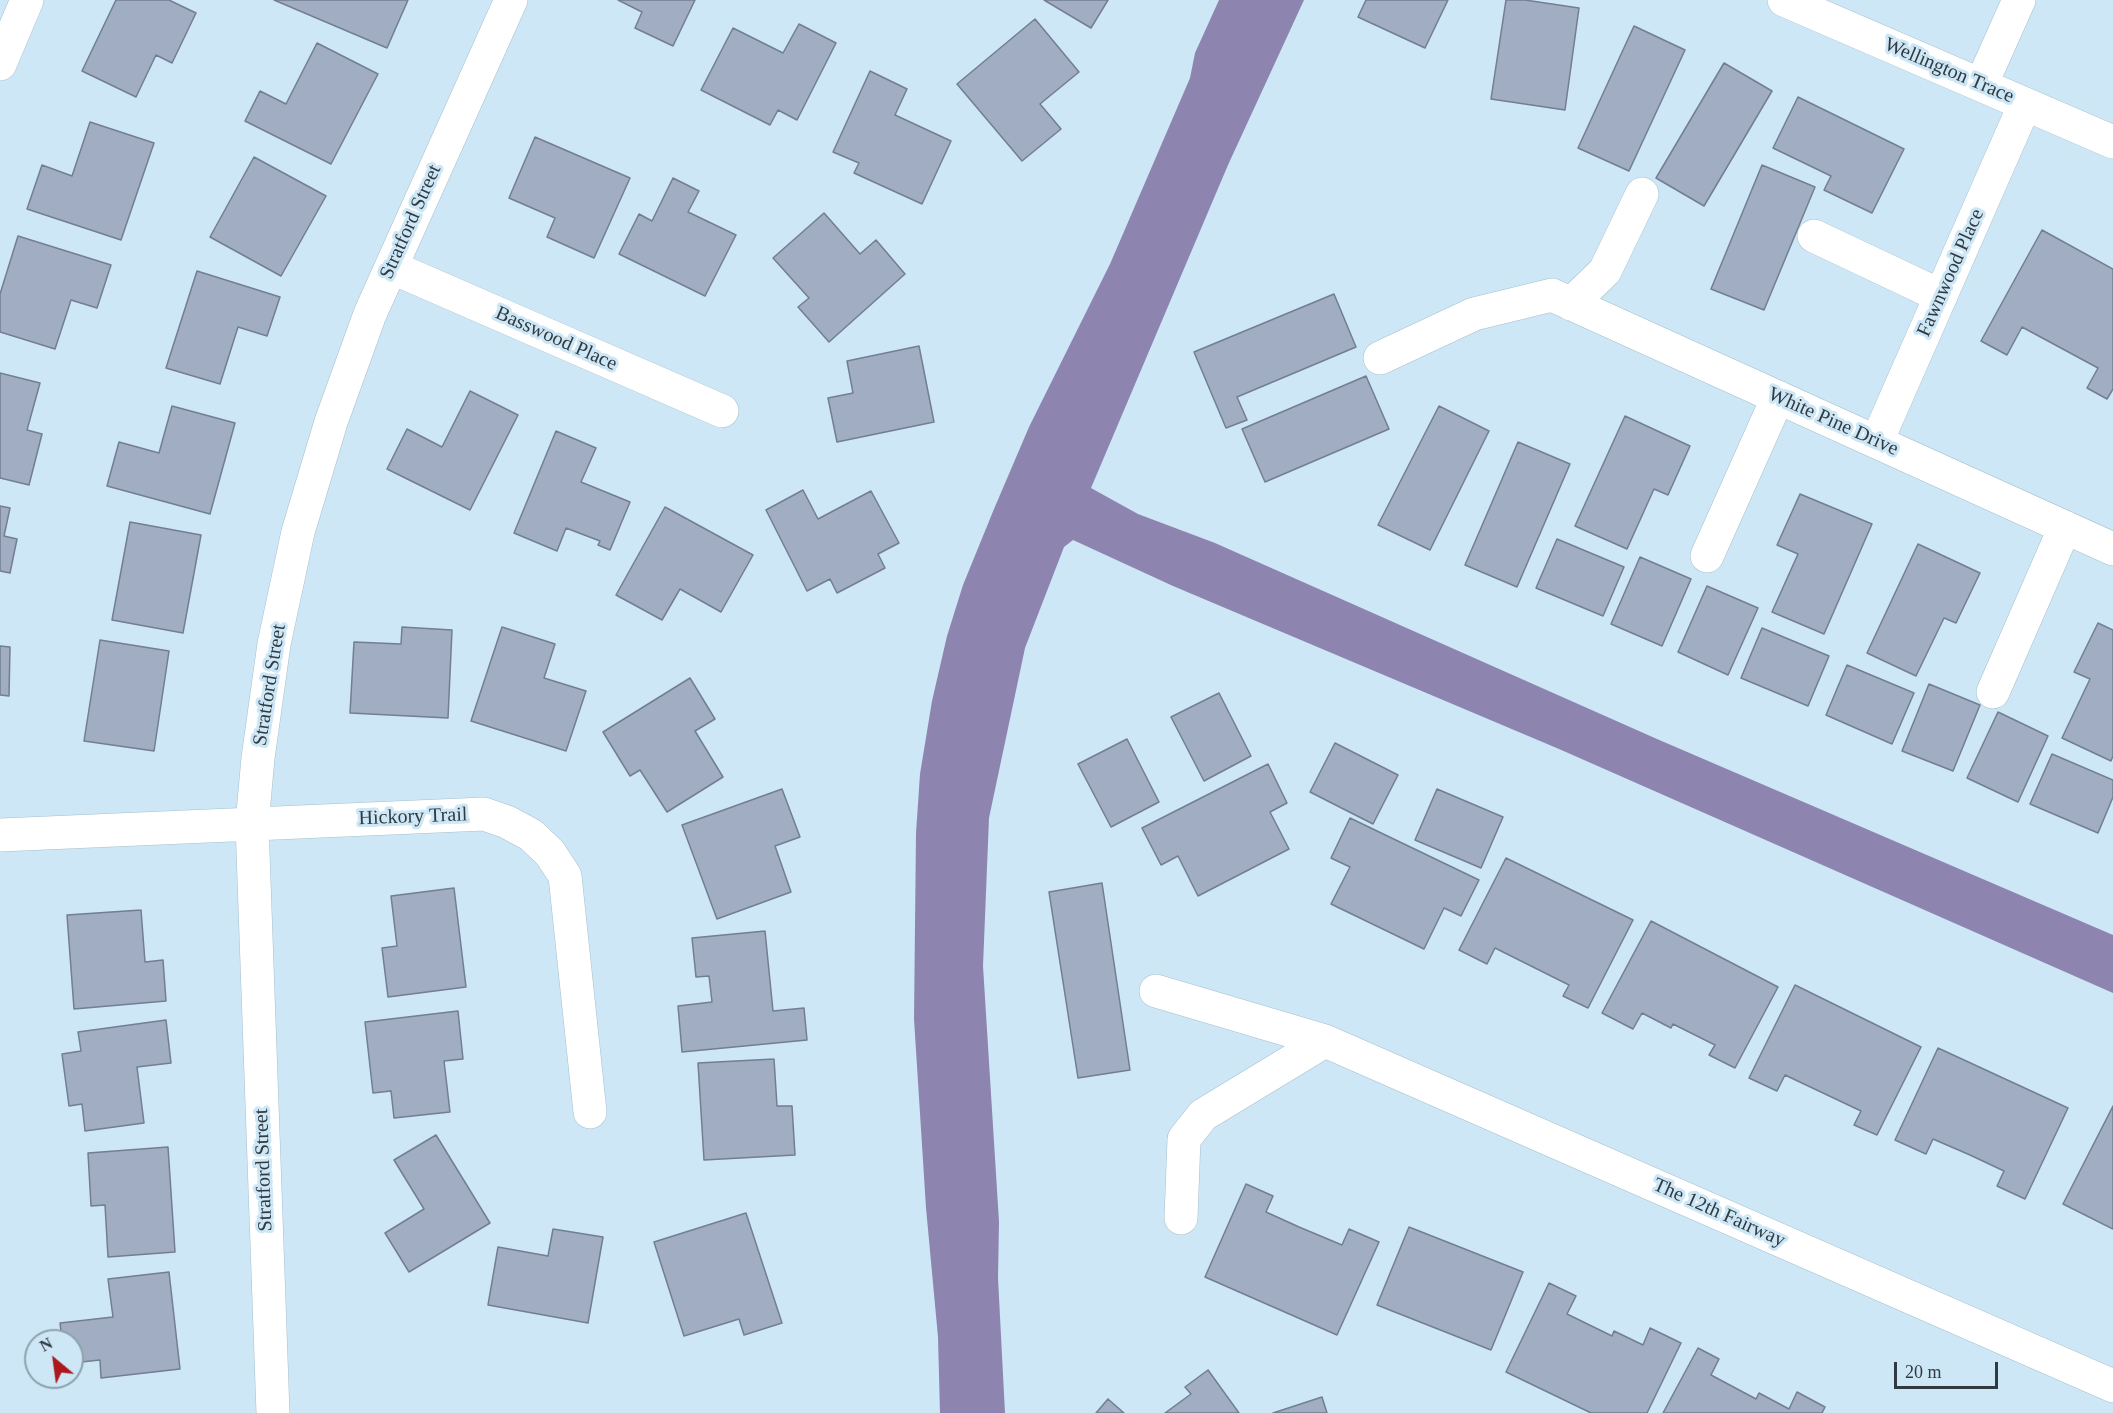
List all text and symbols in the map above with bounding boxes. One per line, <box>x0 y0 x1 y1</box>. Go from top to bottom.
street label: Wellington Trace <box>1881 33 2017 109</box>
street label: Stratford Street <box>375 161 447 283</box>
street label: Fawnwood Place <box>1912 205 1990 341</box>
street label: Basswood Place <box>491 301 621 377</box>
street label: White Pine Drive <box>1764 383 1902 461</box>
street label: Stratford Street <box>249 623 291 747</box>
street label: Hickory Trail <box>358 803 468 831</box>
street label: Stratford Street <box>250 1108 278 1232</box>
street label: The 12th Fairway <box>1649 1173 1789 1253</box>
north arrow <box>24 1329 84 1389</box>
text: N <box>37 1334 55 1355</box>
scale bar <box>1897 1350 2000 1388</box>
text: 20 m <box>1905 1362 1942 1382</box>

